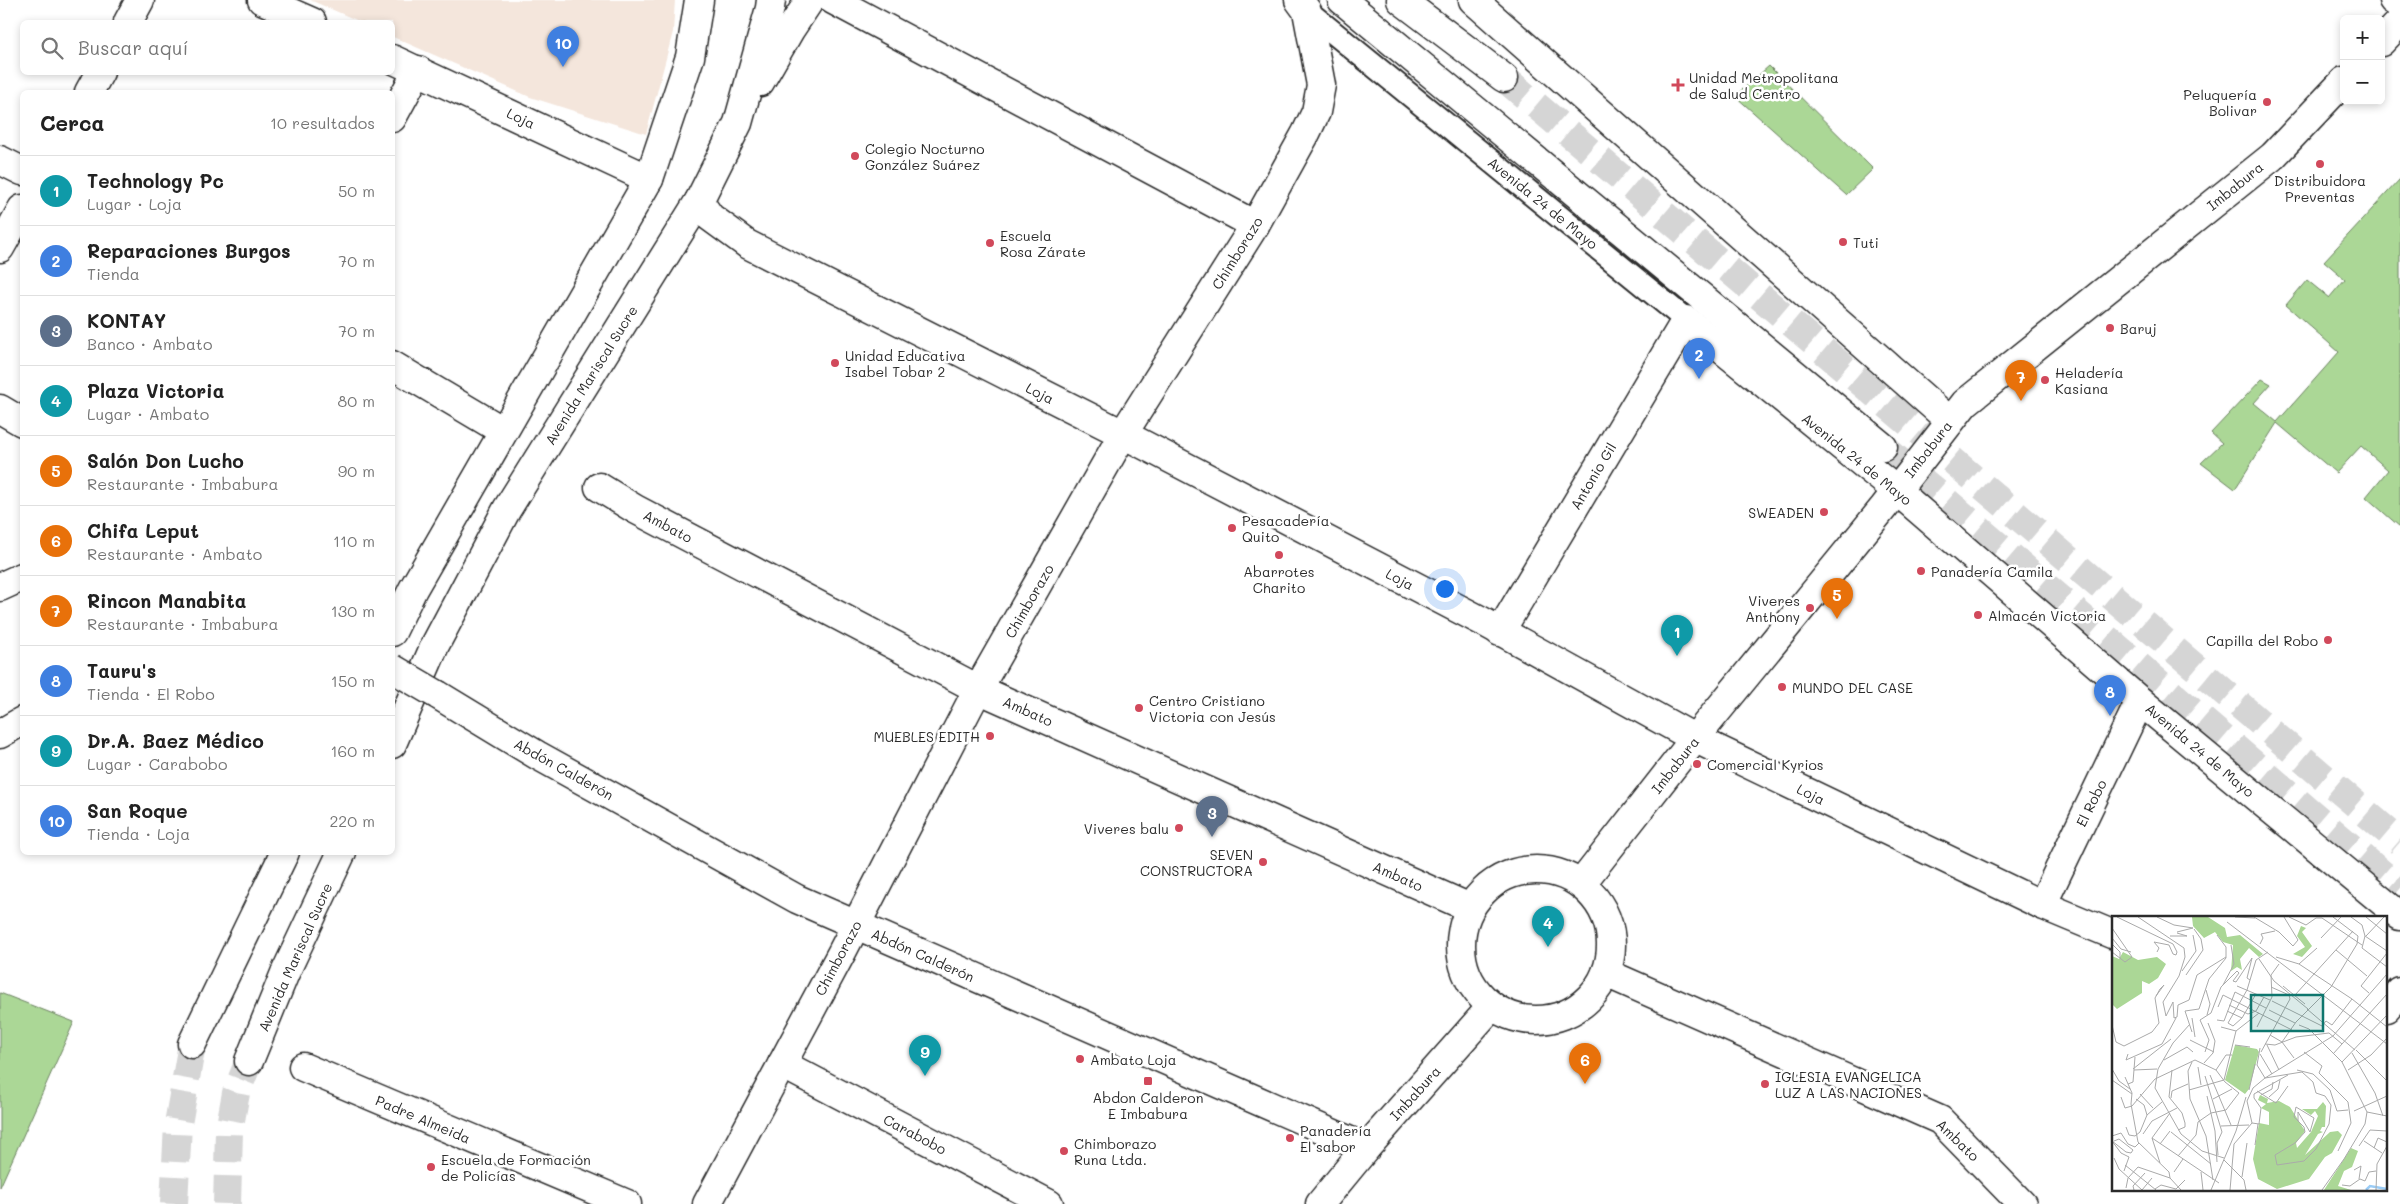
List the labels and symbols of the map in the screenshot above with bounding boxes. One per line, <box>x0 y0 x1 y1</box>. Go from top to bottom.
pin: 10 <box>547 26 579 67</box>
place label: Unidad Metropolitana de Salud Centro <box>1689 68 1839 103</box>
marker: Unidad Metropolitana de Salud Centro <box>1671 78 1685 92</box>
place label: Peluquería Bolivar <box>2183 85 2257 120</box>
marker: Peluquería Bolivar <box>2261 96 2273 108</box>
street label: Loja <box>504 103 538 133</box>
place label: Colegio Nocturno González Suárez <box>865 139 984 174</box>
marker: Colegio Nocturno González Suárez <box>849 150 861 162</box>
street label: Avenida 24 de Mayo <box>1484 153 1602 253</box>
street label: Imbabura <box>2203 157 2267 215</box>
marker: Distribuidora Preventas <box>2314 158 2326 170</box>
place label: Distribuidora Preventas <box>2274 171 2366 206</box>
street label: Chimborazo <box>1207 213 1267 293</box>
place label: Escuela Rosa Zárate <box>1000 226 1086 261</box>
place label: Tuti <box>1853 233 1879 252</box>
marker: Tuti <box>1837 236 1849 248</box>
marker: Escuela Rosa Zárate <box>984 237 996 249</box>
street label: Avenida Mariscal Sucre <box>540 302 642 448</box>
place label: Baruj <box>2120 319 2157 338</box>
marker: Baruj <box>2104 322 2116 334</box>
pin: 2 <box>1683 338 1715 379</box>
place label: Unidad Educativa Isabel Tobar 2 <box>845 346 965 381</box>
marker: Unidad Educativa Isabel Tobar 2 <box>829 357 841 369</box>
pin: 7 <box>2005 360 2037 401</box>
place label: Heladería Kasiana <box>2055 363 2124 398</box>
marker: Heladería Kasiana <box>2039 374 2051 386</box>
street label: Loja <box>1023 378 1057 408</box>
street label: Avenida 24 de Mayo <box>1798 409 1916 509</box>
street label: Imbabura <box>1900 417 1956 481</box>
street label: Antonio Gil <box>1566 439 1620 513</box>
place label: SWEADEN <box>1748 503 1814 522</box>
street label: Ambato <box>640 505 696 547</box>
marker: SWEADEN <box>1818 506 1830 518</box>
place label: Pesacadería Quito <box>1242 511 1329 546</box>
marker: Pesacadería Quito <box>1226 522 1238 534</box>
marker: Abarrotes Charito <box>1273 549 1285 561</box>
street label: Chimborazo <box>1000 561 1058 641</box>
place label: Abarrotes Charito <box>1243 562 1315 597</box>
place label: Panadería Camila <box>1931 562 2053 581</box>
street label: Loja <box>1383 564 1417 594</box>
marker: Panadería Camila <box>1915 565 1927 577</box>
your location <box>1432 576 1458 602</box>
pin: 5 <box>1821 578 1853 619</box>
place label: Viveres Anthony <box>1745 591 1800 626</box>
marker: Viveres Anthony <box>1804 602 1816 614</box>
place label: Almacén Victoria <box>1988 606 2106 625</box>
marker: Almacén Victoria <box>1972 609 1984 621</box>
pin: 1 <box>1661 615 1693 656</box>
place label: Capilla del Robo <box>2206 631 2318 650</box>
marker: Capilla del Robo <box>2322 634 2334 646</box>
pin: 8 <box>2094 675 2126 716</box>
place label: MUNDO DEL CASE <box>1792 678 1913 697</box>
marker: MUNDO DEL CASE <box>1776 681 1788 693</box>
place label: Centro Cristiano Victoria con Jesús <box>1149 691 1276 726</box>
street label: Ambato <box>1000 692 1056 730</box>
street label: Avenida 24 de Mayo <box>2142 699 2258 801</box>
marker: Centro Cristiano Victoria con Jesús <box>1133 702 1145 714</box>
place label: MUEBLES EDITH <box>873 727 980 746</box>
marker: MUEBLES EDITH <box>984 730 996 742</box>
street label: Imbabura <box>1647 733 1703 797</box>
street label: Abdón Calderón <box>511 734 617 804</box>
place label: Comercial Kyrios <box>1707 755 1824 774</box>
marker: Comercial Kyrios <box>1691 758 1703 770</box>
street label: El Robo <box>2071 776 2111 830</box>
street label: Loja <box>1794 779 1828 809</box>
pin: 3 <box>1196 796 1228 837</box>
place label: Viveres balu <box>1084 819 1169 838</box>
marker: Viveres balu <box>1173 822 1185 834</box>
place label: SEVEN CONSTRUCTORA <box>1140 845 1253 880</box>
marker: SEVEN CONSTRUCTORA <box>1257 856 1269 868</box>
street label: Ambato <box>1370 857 1426 895</box>
street label: Avenida Mariscal Sucre <box>254 880 336 1034</box>
pin: 4 <box>1532 906 1564 947</box>
inset map <box>2112 916 2388 1192</box>
street label: Chimborazo <box>810 917 866 999</box>
street label: Abdón Calderón <box>868 924 978 986</box>
pin: 9 <box>909 1035 941 1076</box>
pin: 6 <box>1569 1043 1601 1084</box>
place label: Ambato Loja <box>1090 1050 1177 1069</box>
marker: Ambato Loja <box>1074 1053 1086 1065</box>
street label: Imbabura <box>1385 1062 1445 1124</box>
place label: IGLESIA EVANGELICA LUZ A LAS NACIONES <box>1775 1067 1922 1102</box>
marker: Abdon Calderon E Imbabura <box>1142 1075 1154 1087</box>
marker: IGLESIA EVANGELICA LUZ A LAS NACIONES <box>1759 1078 1771 1090</box>
place label: Abdon Calderon E Imbabura <box>1093 1088 1203 1123</box>
street label: Padre Almeida <box>373 1090 473 1148</box>
street label: Carabobo <box>880 1109 950 1159</box>
street label: Ambato <box>1932 1115 1984 1165</box>
place label: Panadería El sabor <box>1300 1121 1371 1156</box>
marker: Panadería El sabor <box>1284 1132 1296 1144</box>
place label: Chimborazo Runa Ltda. <box>1074 1134 1156 1169</box>
marker: Chimborazo Runa Ltda. <box>1058 1145 1070 1157</box>
place label: Escuela de Formación de Policías <box>441 1150 591 1185</box>
marker: Escuela de Formación de Policías <box>425 1161 437 1173</box>

